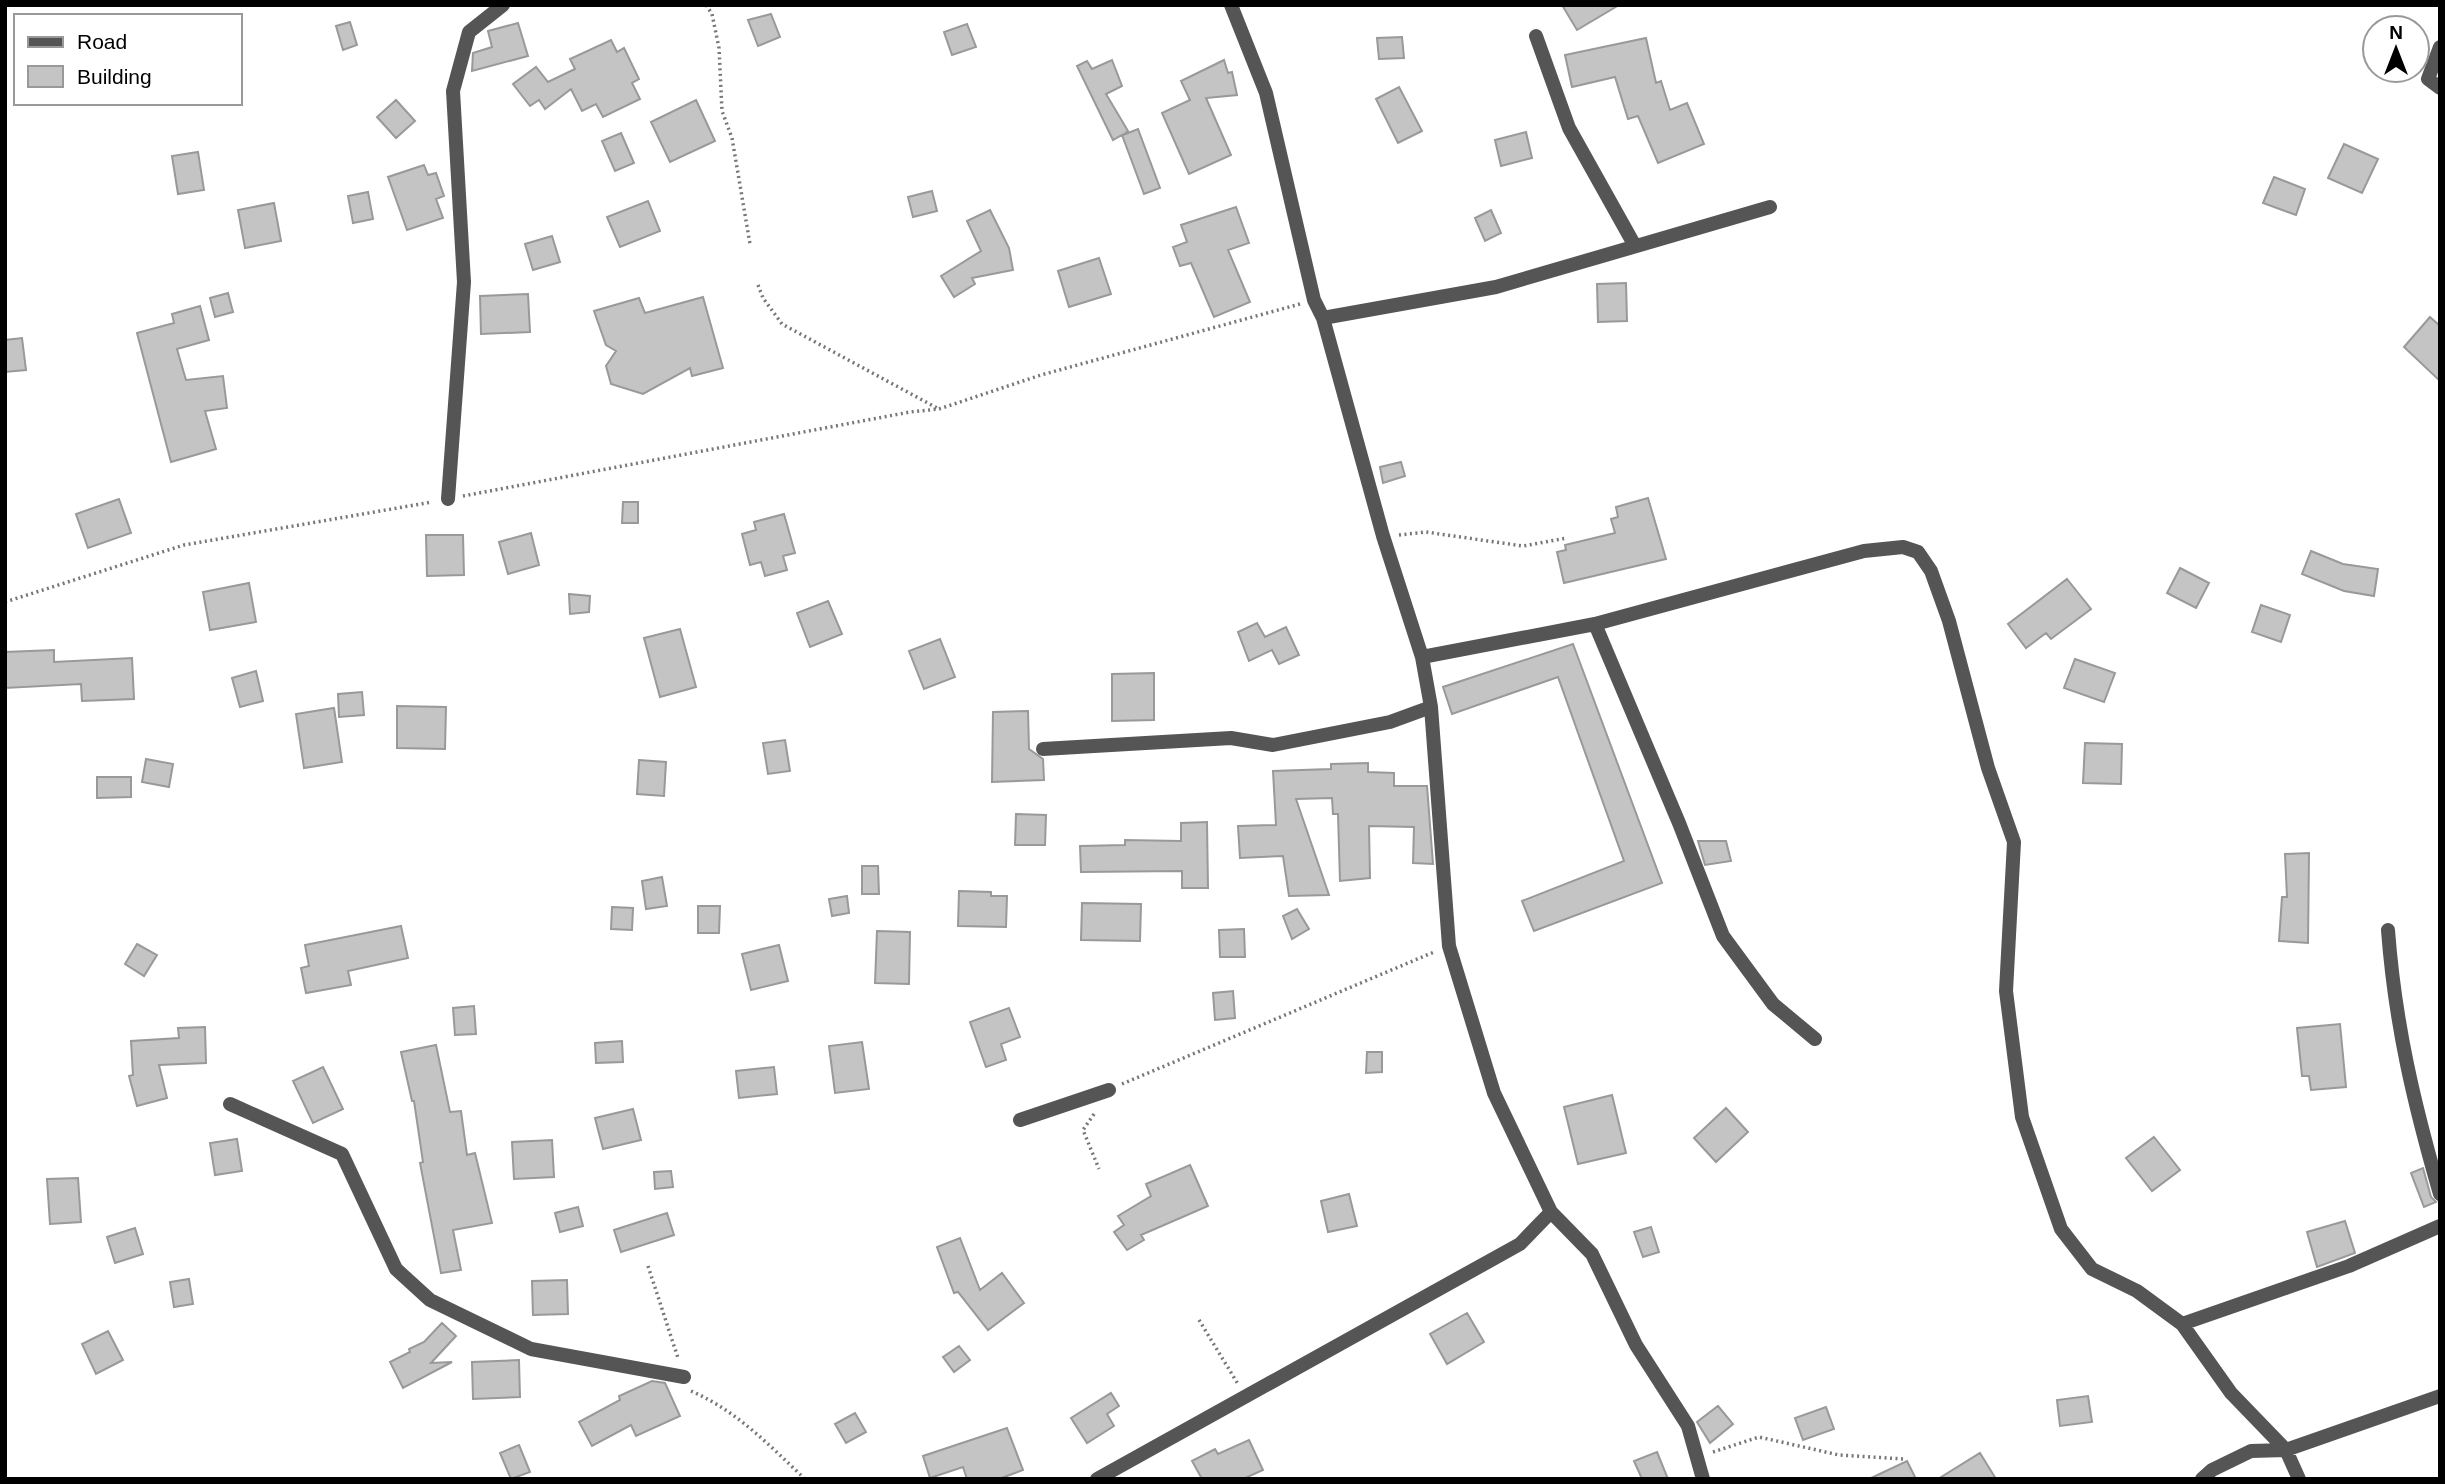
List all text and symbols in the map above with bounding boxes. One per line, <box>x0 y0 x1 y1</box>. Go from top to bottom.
legend <box>14 14 242 105</box>
north arrow <box>2361 14 2431 84</box>
text: N <box>2389 22 2403 43</box>
text: Road <box>77 30 127 53</box>
text: Building <box>77 65 152 88</box>

